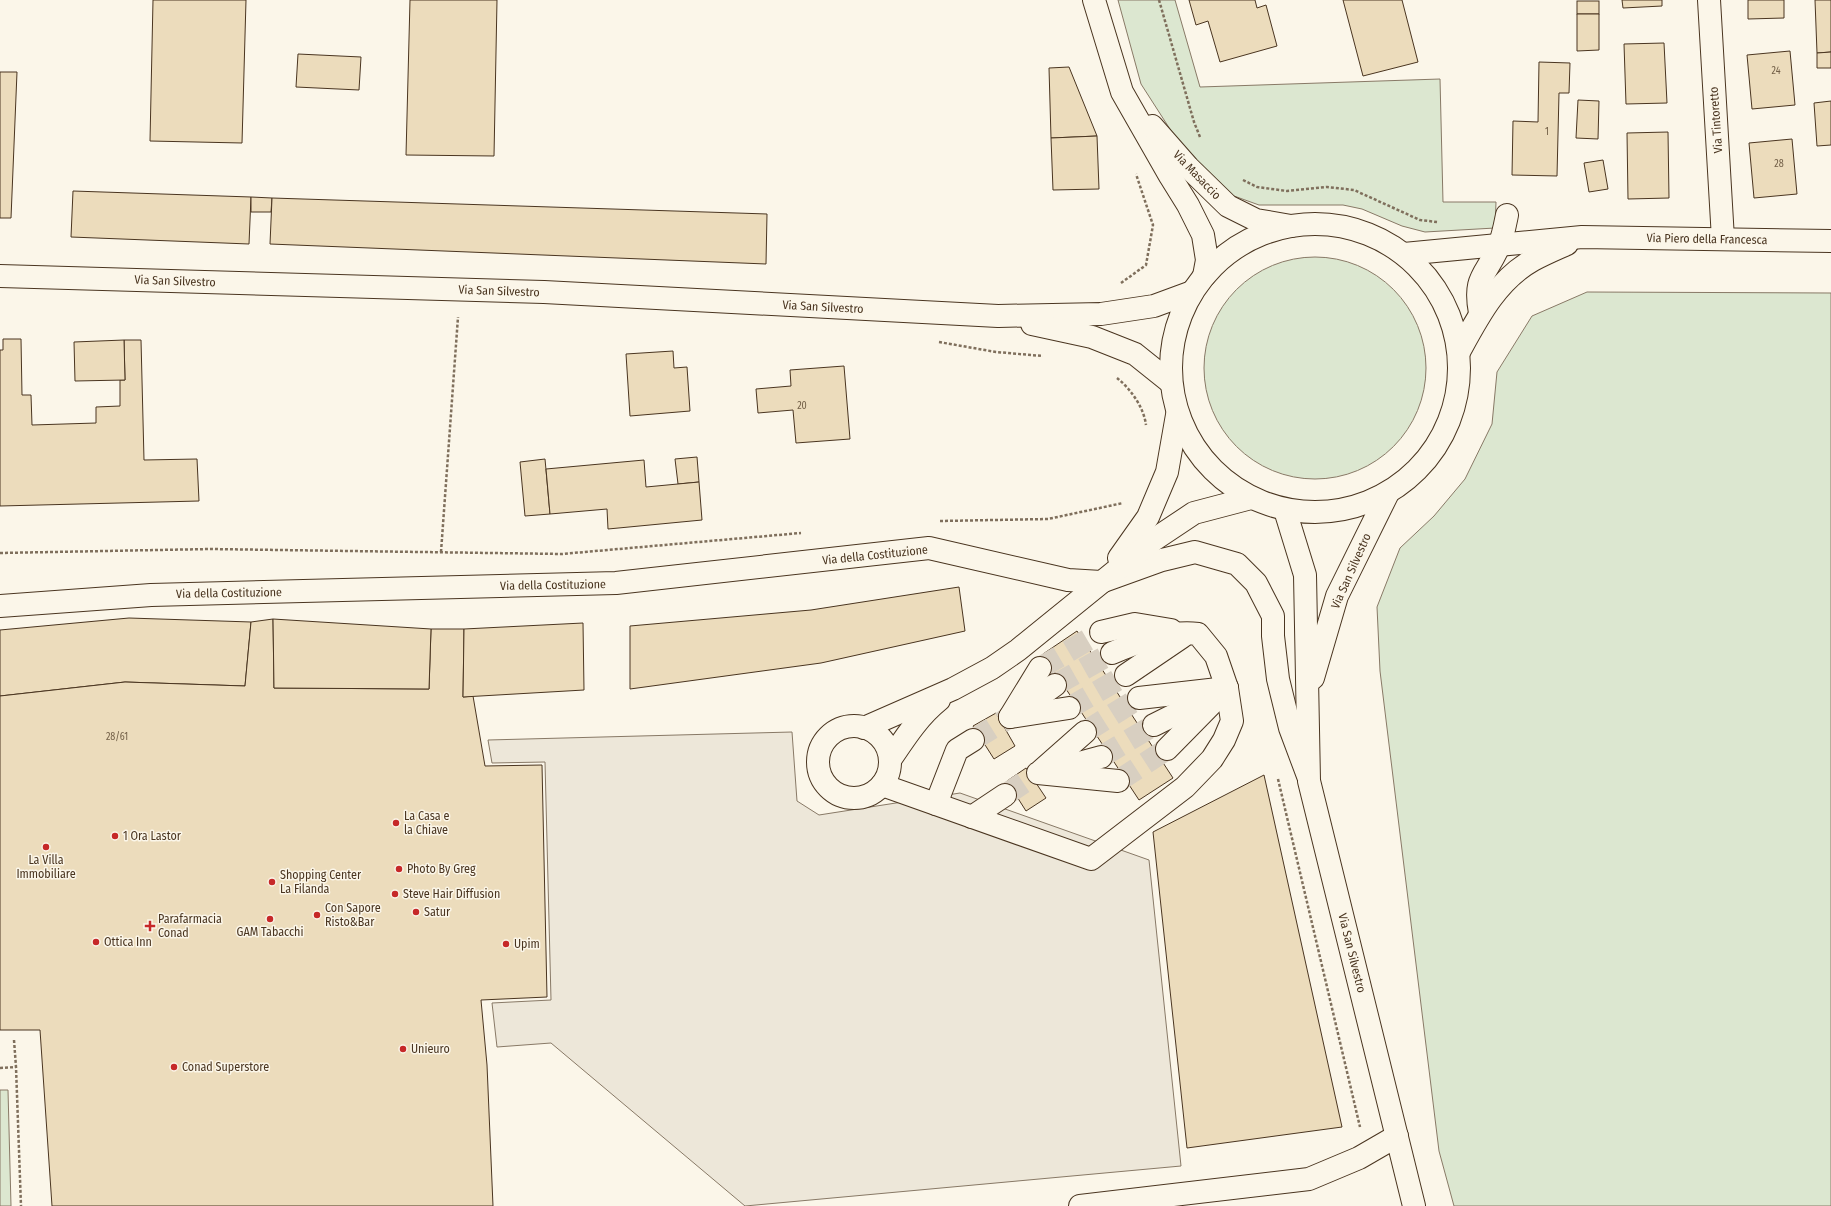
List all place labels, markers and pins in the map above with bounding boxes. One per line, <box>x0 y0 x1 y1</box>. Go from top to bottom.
place label: La Casa e la Chiave <box>404 809 449 837</box>
marker: La Casa e la Chiave <box>391 818 401 828</box>
place label: 1 Ora Lastor <box>123 829 182 843</box>
marker: 1 Ora Lastor <box>110 831 120 841</box>
marker: La Villa Immobiliare <box>41 842 51 852</box>
place label: La Villa Immobiliare <box>16 853 76 881</box>
place label: Photo By Greg <box>407 862 476 876</box>
marker: Photo By Greg <box>394 864 404 874</box>
place label: Shopping Center La Filanda <box>280 868 362 896</box>
marker: Shopping Center La Filanda <box>267 877 277 887</box>
place label: Steve Hair Diffusion <box>403 887 500 901</box>
marker: Steve Hair Diffusion <box>390 889 400 899</box>
place label: Con Sapore Risto&Bar <box>325 901 381 929</box>
place label: Satur <box>424 905 451 919</box>
marker: Satur <box>411 907 421 917</box>
marker: Con Sapore Risto&Bar <box>312 910 322 920</box>
place label: Parafarmacia Conad <box>158 912 222 940</box>
marker: GAM Tabacchi <box>265 914 275 924</box>
marker: Parafarmacia Conad <box>145 921 155 931</box>
place label: GAM Tabacchi <box>237 925 303 939</box>
place label: Ottica Inn <box>104 935 152 949</box>
marker: Ottica Inn <box>91 937 101 947</box>
place label: Upim <box>514 937 540 951</box>
marker: Upim <box>501 939 511 949</box>
place label: Unieuro <box>411 1042 450 1056</box>
marker: Unieuro <box>398 1044 408 1054</box>
place label: Conad Superstore <box>182 1060 269 1074</box>
marker: Conad Superstore <box>169 1062 179 1072</box>

